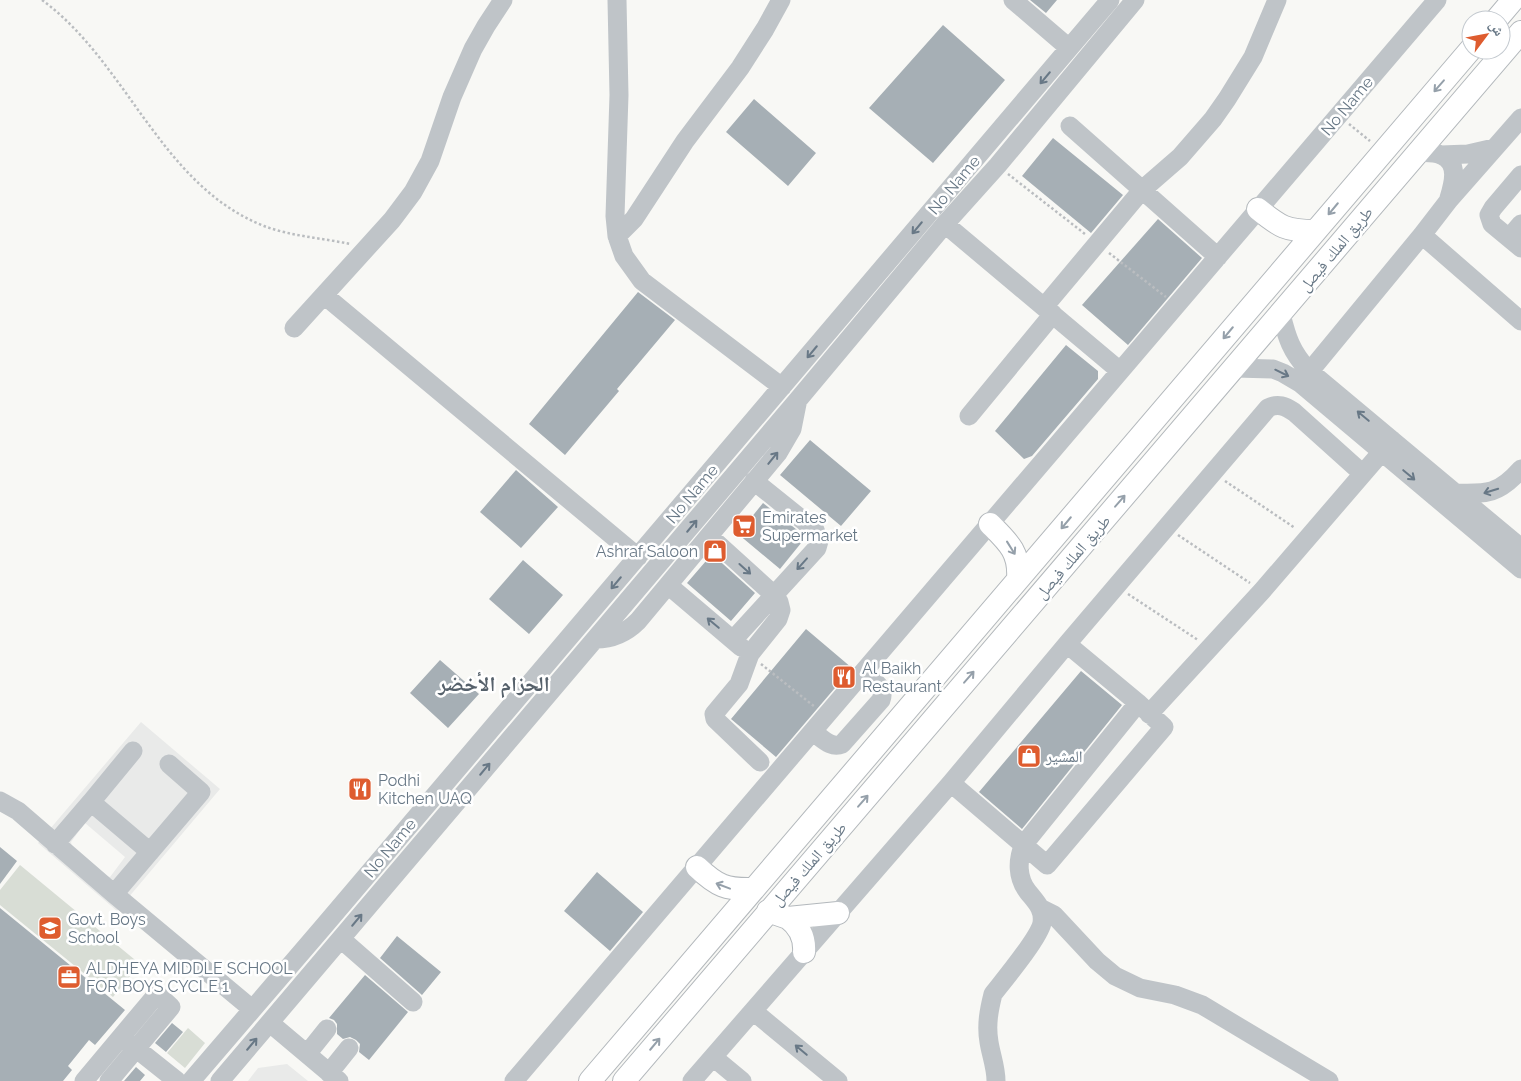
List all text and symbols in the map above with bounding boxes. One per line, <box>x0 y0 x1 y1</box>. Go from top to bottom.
north arrow <box>1461 10 1511 60</box>
text: ش <box>1485 18 1508 39</box>
one-way arrow <box>1039 71 1050 84</box>
street label: No Name <box>1317 73 1377 139</box>
one-way arrow <box>1434 79 1445 92</box>
street label: No Name <box>924 152 984 218</box>
street label: طريق الملك فيصل <box>1295 203 1378 296</box>
one-way arrow <box>1328 203 1339 216</box>
one-way arrow <box>912 222 923 235</box>
one-way arrow <box>1223 326 1234 339</box>
one-way arrow <box>806 346 818 359</box>
one-way arrow <box>1275 369 1290 379</box>
one-way arrow <box>1356 410 1369 421</box>
one-way arrow <box>768 452 779 465</box>
street label: No Name <box>662 461 722 527</box>
one-way arrow <box>1402 469 1415 480</box>
one-way arrow <box>1484 486 1500 496</box>
one-way arrow <box>1115 494 1126 507</box>
place label: Emirates Supermarket <box>762 508 859 545</box>
street label: طريق الملك فيصل <box>1031 511 1115 603</box>
supermarket icon: Emirates Supermarket <box>731 513 757 539</box>
one-way arrow <box>1060 517 1071 530</box>
one-way arrow <box>687 519 698 532</box>
shop icon: Ashraf Saloon <box>702 538 728 564</box>
one-way arrow <box>1007 541 1017 555</box>
place label: Ashraf Saloon <box>596 542 698 561</box>
one-way arrow <box>796 558 808 571</box>
one-way arrow <box>738 563 751 574</box>
one-way arrow <box>610 576 621 589</box>
one-way arrow <box>706 617 719 629</box>
place label: Al Baikh Restaurant <box>862 659 942 696</box>
restaurant icon: Al Baikh Restaurant <box>831 664 857 690</box>
district label: الحزام الأخضر <box>437 671 550 698</box>
one-way arrow <box>963 671 975 684</box>
shop icon: المشير <box>1016 743 1042 769</box>
place label: المشير <box>1045 747 1083 766</box>
one-way arrow <box>479 763 491 776</box>
place label: Podhi Kitchen UAQ <box>378 771 472 808</box>
restaurant icon: Podhi Kitchen UAQ <box>347 776 373 802</box>
one-way arrow <box>858 794 869 807</box>
street label: No Name <box>360 815 420 881</box>
street label: طريق الملك فيصل <box>767 818 851 910</box>
one-way arrow <box>715 881 731 890</box>
place label: Govt. Boys School <box>68 910 146 947</box>
one-way arrow <box>351 913 363 926</box>
school or university icon: Govt. Boys School <box>37 915 63 941</box>
place label: ALDHEYA MIDDLE SCHOOL FOR BOYS CYCLE 1 <box>86 959 293 996</box>
office icon: ALDHEYA MIDDLE SCHOOL FOR BOYS CYCLE 1 <box>56 964 82 990</box>
one-way arrow <box>246 1037 258 1050</box>
one-way arrow <box>650 1038 661 1051</box>
one-way arrow <box>794 1044 807 1056</box>

